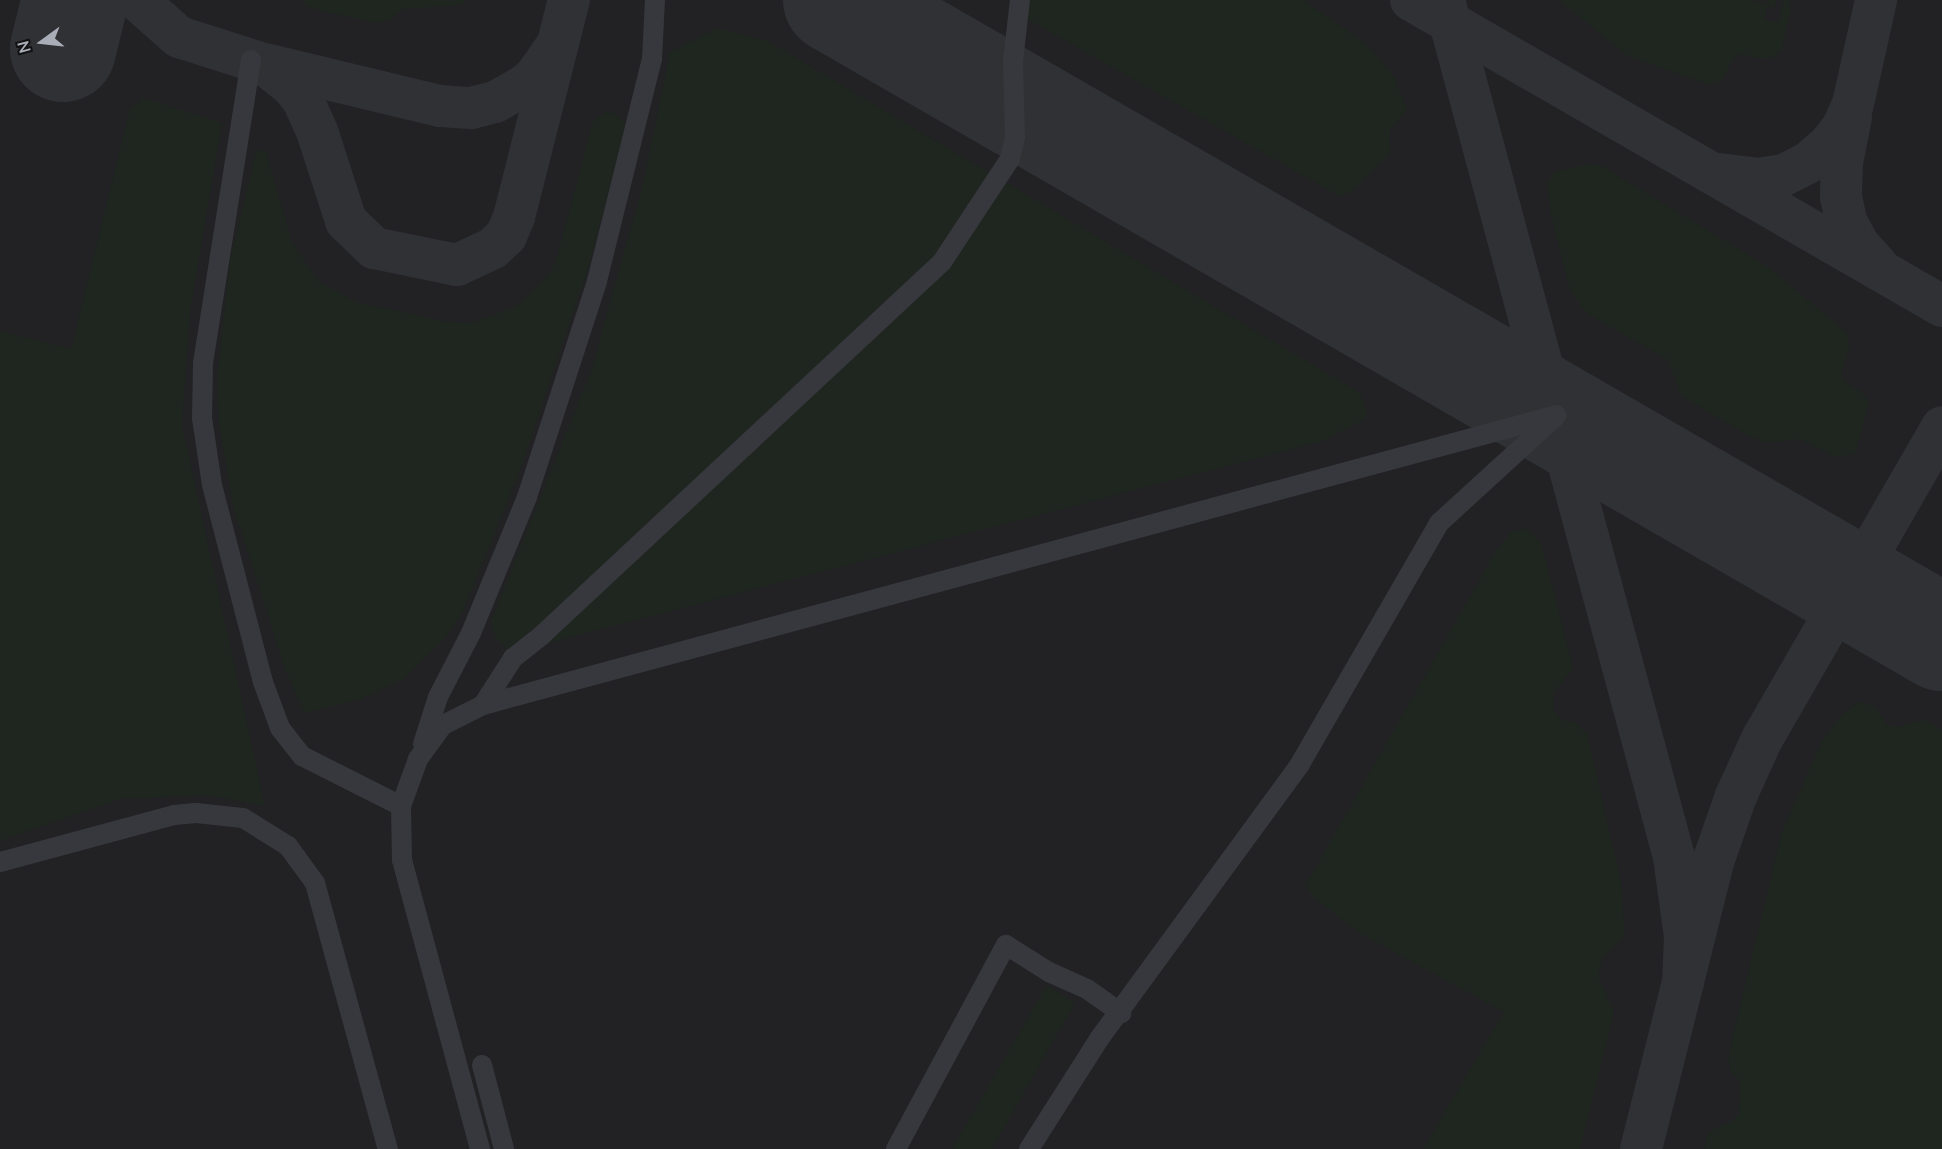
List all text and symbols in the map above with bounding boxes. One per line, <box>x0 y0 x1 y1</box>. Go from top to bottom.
north arrow <box>12 12 72 72</box>
text: N <box>12 38 37 55</box>

